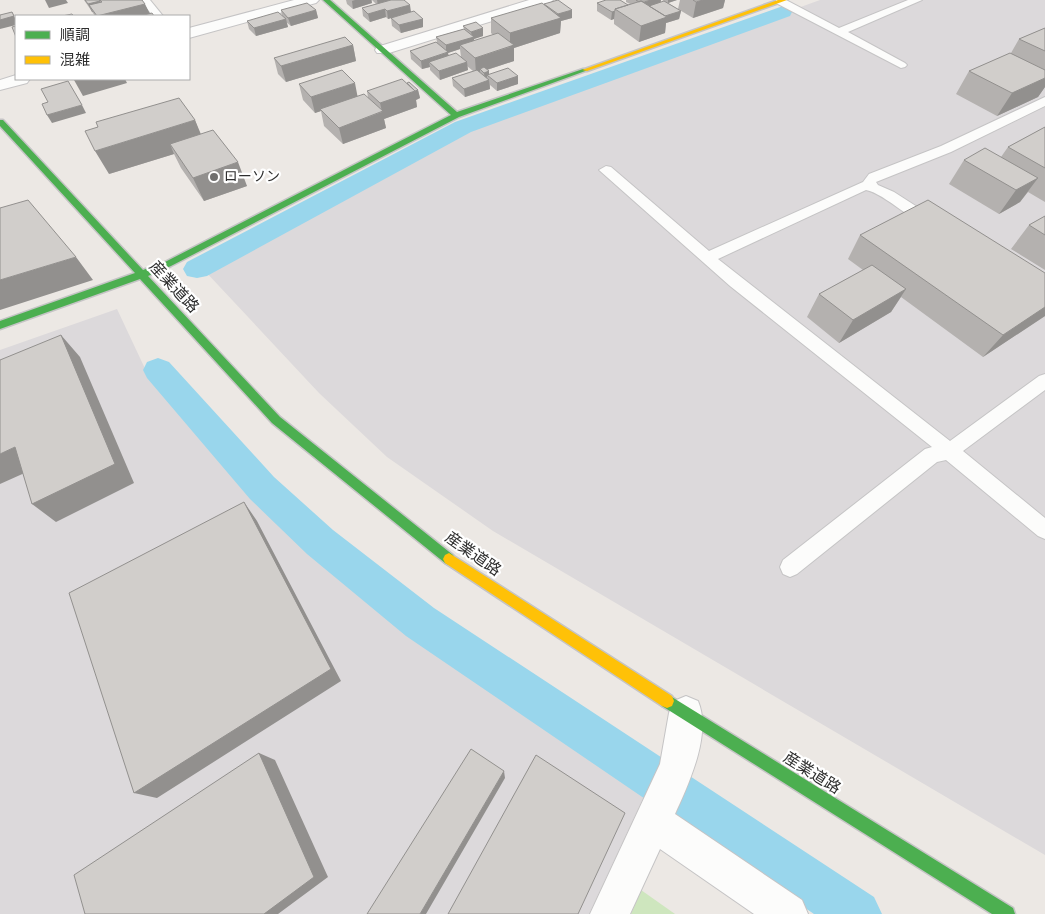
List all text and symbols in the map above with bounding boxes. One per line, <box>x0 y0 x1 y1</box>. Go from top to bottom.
legend <box>15 15 190 80</box>
text: 順調 <box>60 25 90 46</box>
text: 混雑 <box>60 50 90 71</box>
place label: ローソン <box>224 167 280 187</box>
marker: ローソン <box>208 171 220 183</box>
street label: 産業道路 <box>144 256 204 318</box>
street label: 産業道路 <box>440 527 506 581</box>
street label: 産業道路 <box>779 747 845 799</box>

